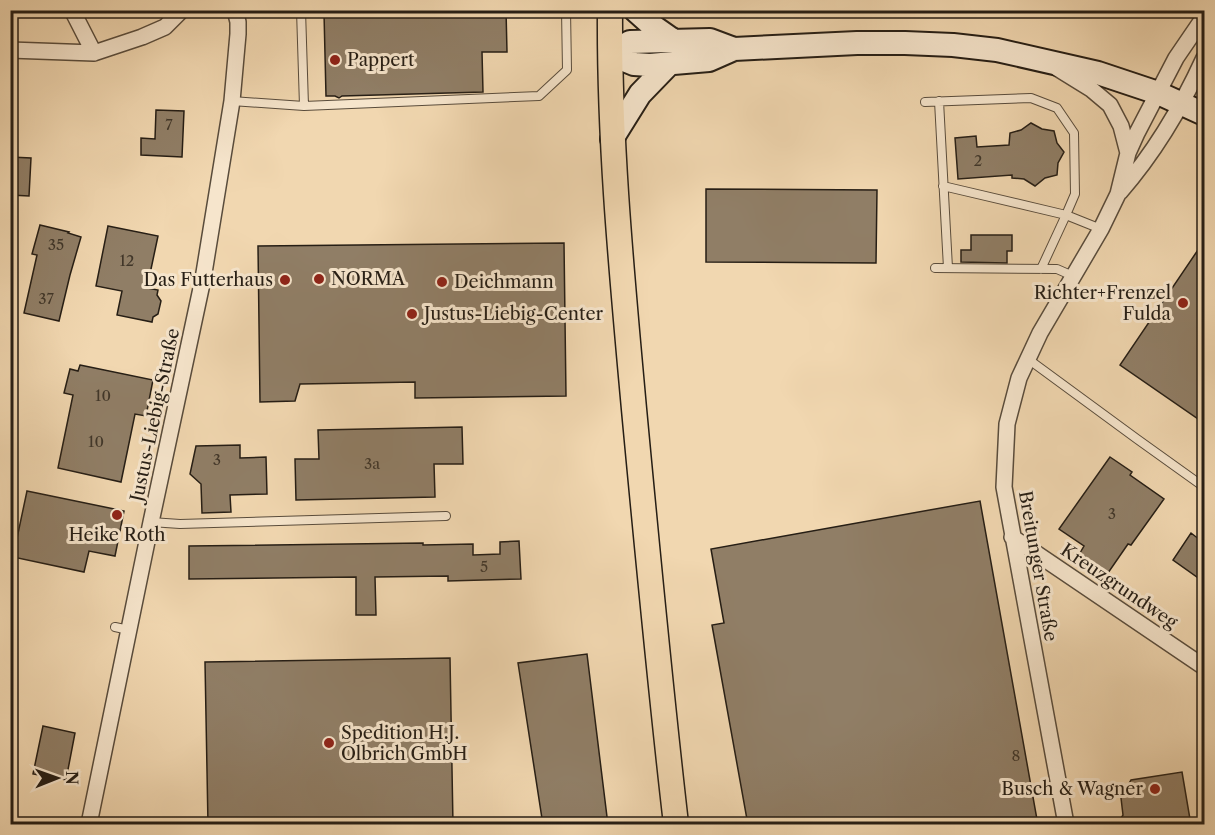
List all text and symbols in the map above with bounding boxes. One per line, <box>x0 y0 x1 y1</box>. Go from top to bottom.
place label: Pappert <box>347 49 415 71</box>
marker: Pappert <box>328 53 342 67</box>
house number: 7 <box>165 115 173 134</box>
house number: 2 <box>974 151 982 170</box>
house number: 35 <box>48 235 64 254</box>
house number: 12 <box>120 251 134 270</box>
place label: NORMA <box>331 268 406 290</box>
place label: Das Futterhaus <box>143 269 273 291</box>
place label: Deichmann <box>454 271 554 293</box>
marker: NORMA <box>312 272 326 286</box>
marker: Das Futterhaus <box>278 273 292 287</box>
marker: Deichmann <box>435 275 449 289</box>
place label: Richter+Frenzel Fulda <box>1034 282 1172 325</box>
house number: 37 <box>38 289 54 308</box>
marker: Richter+Frenzel Fulda <box>1176 296 1190 310</box>
place label: Justus-Liebig-Center <box>421 303 603 325</box>
marker: Justus-Liebig-Center <box>405 307 419 321</box>
street label: Justus-Liebig-Straße <box>125 326 184 507</box>
house number: 10 <box>95 386 111 405</box>
house number: 10 <box>88 432 104 451</box>
house number: 3 <box>213 450 221 469</box>
house number: 3a <box>364 454 380 473</box>
street label: Breitunger Straße <box>1014 489 1062 643</box>
house number: 3 <box>1108 504 1116 523</box>
marker: Heike Roth <box>110 508 124 522</box>
place label: Heike Roth <box>69 524 165 546</box>
street label: Kreuzgrundweg <box>1056 539 1182 633</box>
house number: 5 <box>480 557 488 576</box>
place label: Spedition H.J. Olbrich GmbH <box>341 722 468 765</box>
marker: Spedition H.J. Olbrich GmbH <box>322 736 336 750</box>
house number: 8 <box>1012 746 1021 765</box>
north arrow <box>27 748 87 808</box>
text: N <box>62 771 82 785</box>
place label: Busch & Wagner <box>1001 778 1143 800</box>
marker: Busch & Wagner <box>1148 782 1162 796</box>

